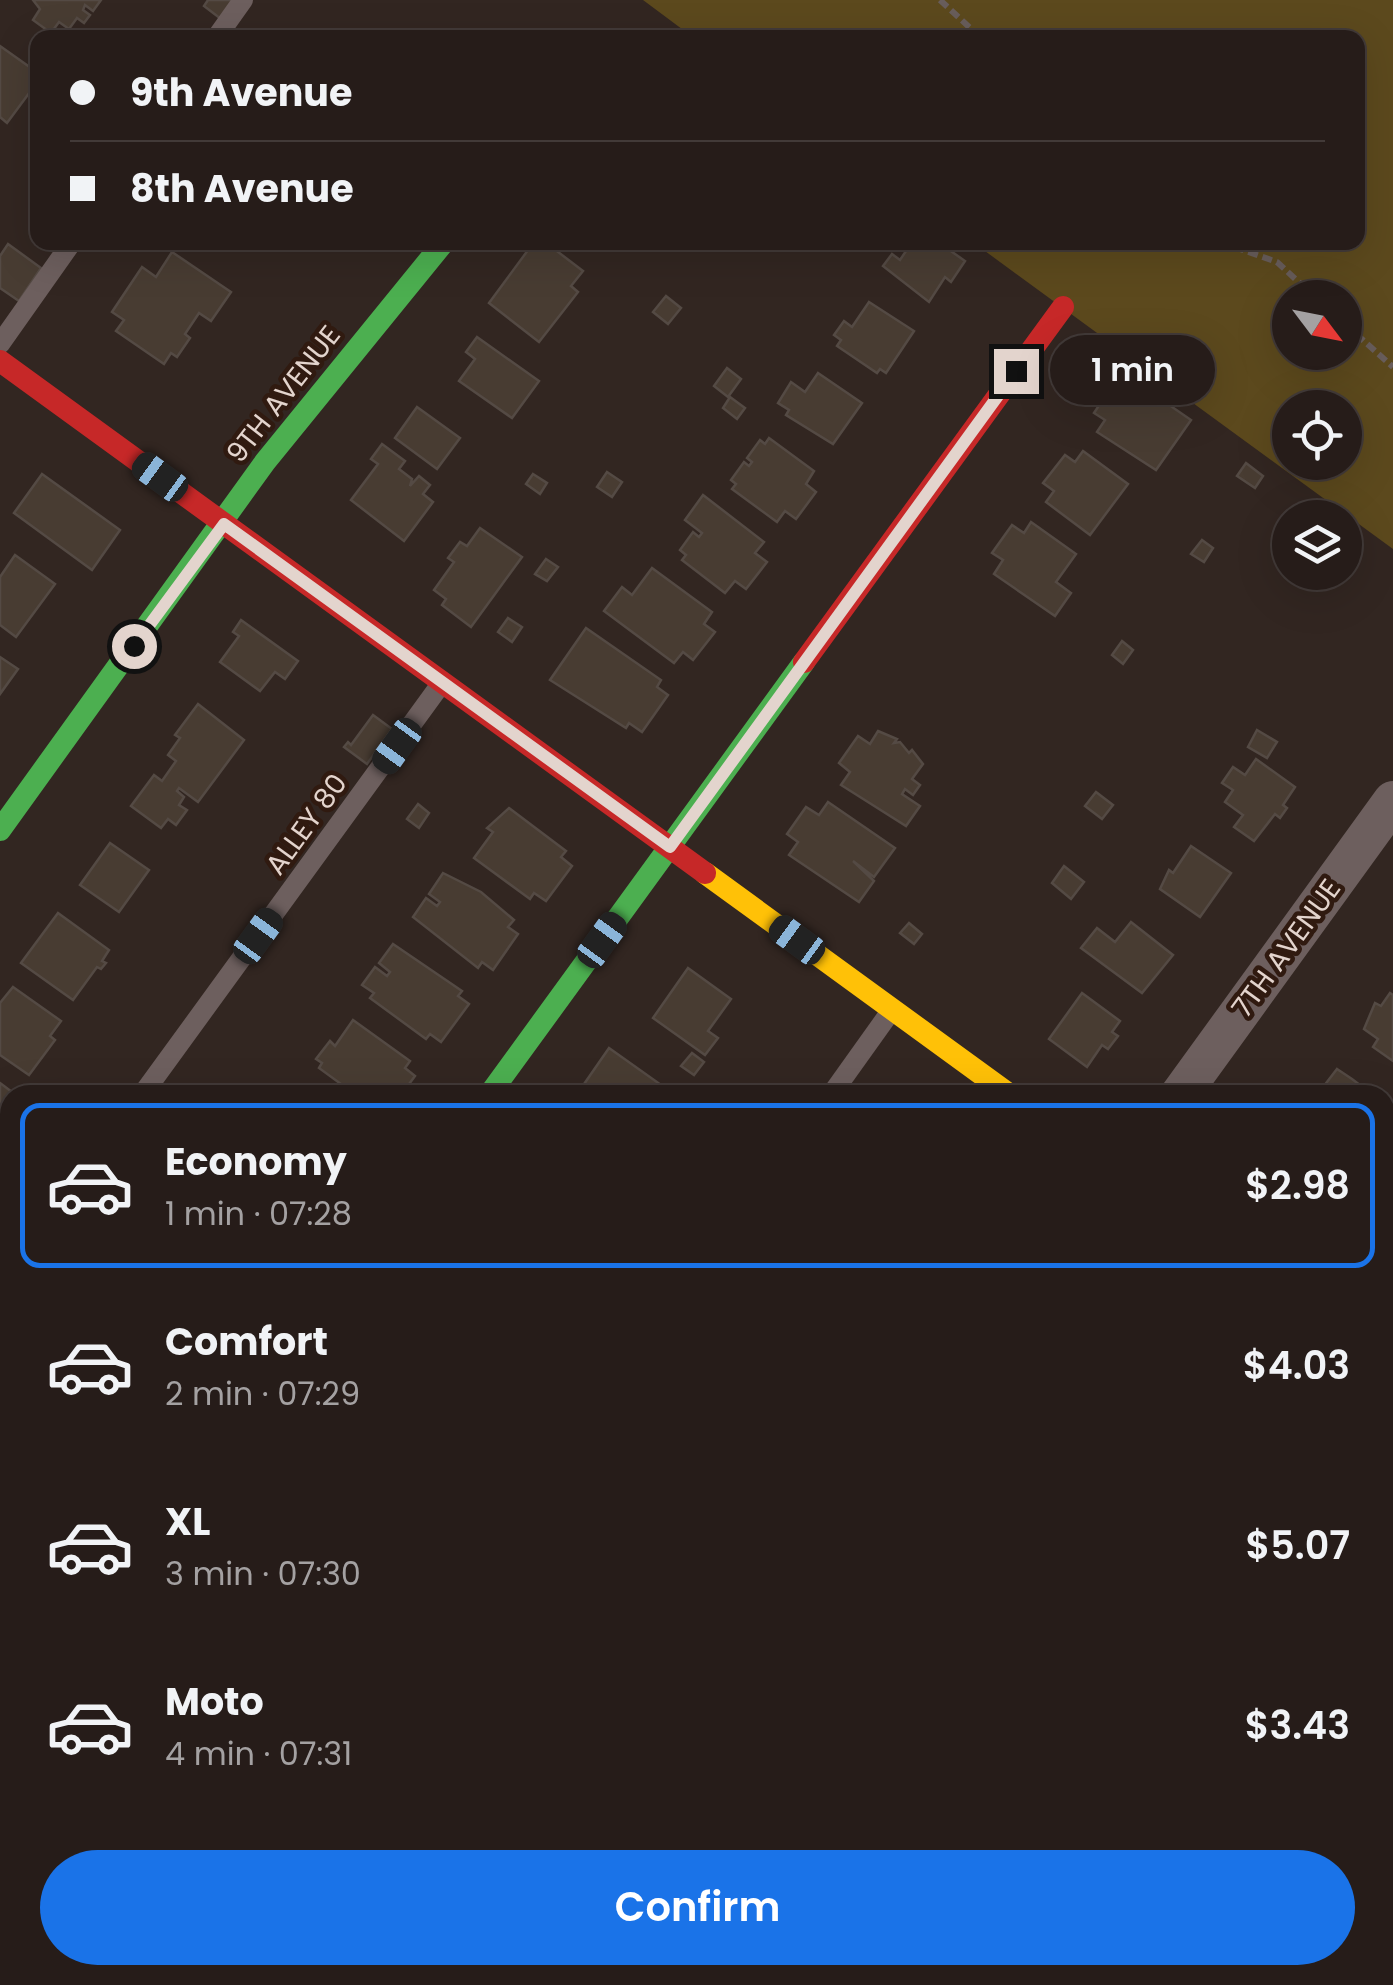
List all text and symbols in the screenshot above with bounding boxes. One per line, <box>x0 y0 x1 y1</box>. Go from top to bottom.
text: 9th Avenue <box>130 66 352 119</box>
text: 8th Avenue <box>130 162 354 215</box>
north arrow <box>1272 280 1362 370</box>
map controls <box>1272 280 1362 590</box>
street label: 9TH AVENUE <box>217 317 349 471</box>
callout: 1 min <box>1051 336 1216 406</box>
text: 1 min <box>1091 347 1174 392</box>
route end <box>994 349 1039 394</box>
button: locate <box>1272 390 1362 480</box>
car <box>127 447 193 507</box>
button: layers <box>1272 500 1362 590</box>
route start <box>112 624 157 669</box>
car <box>367 713 427 779</box>
street label: ALLEY 80 <box>256 766 356 883</box>
street label: 7TH AVENUE <box>1223 871 1350 1025</box>
car <box>228 903 288 969</box>
car <box>572 907 632 973</box>
car <box>764 910 830 970</box>
text: Economy <box>165 1135 347 1188</box>
icon: car <box>45 1141 135 1231</box>
text: $2.98 <box>1245 1159 1350 1212</box>
text: 1 min · 07:28 <box>165 1191 352 1236</box>
text: Comfort <box>165 1315 328 1368</box>
icon: car <box>45 1321 135 1411</box>
text: $4.03 <box>1243 1339 1350 1392</box>
text: 2 min · 07:29 <box>165 1371 360 1416</box>
text: XL <box>165 1495 210 1548</box>
icon: car <box>45 1501 135 1591</box>
text: $5.07 <box>1245 1519 1350 1572</box>
text: 3 min · 07:30 <box>165 1551 361 1596</box>
text: Moto <box>165 1675 264 1728</box>
icon: car <box>45 1681 135 1771</box>
text: $3.43 <box>1245 1699 1350 1752</box>
text: 4 min · 07:31 <box>165 1731 352 1776</box>
button: Confirm <box>40 1850 1355 1965</box>

